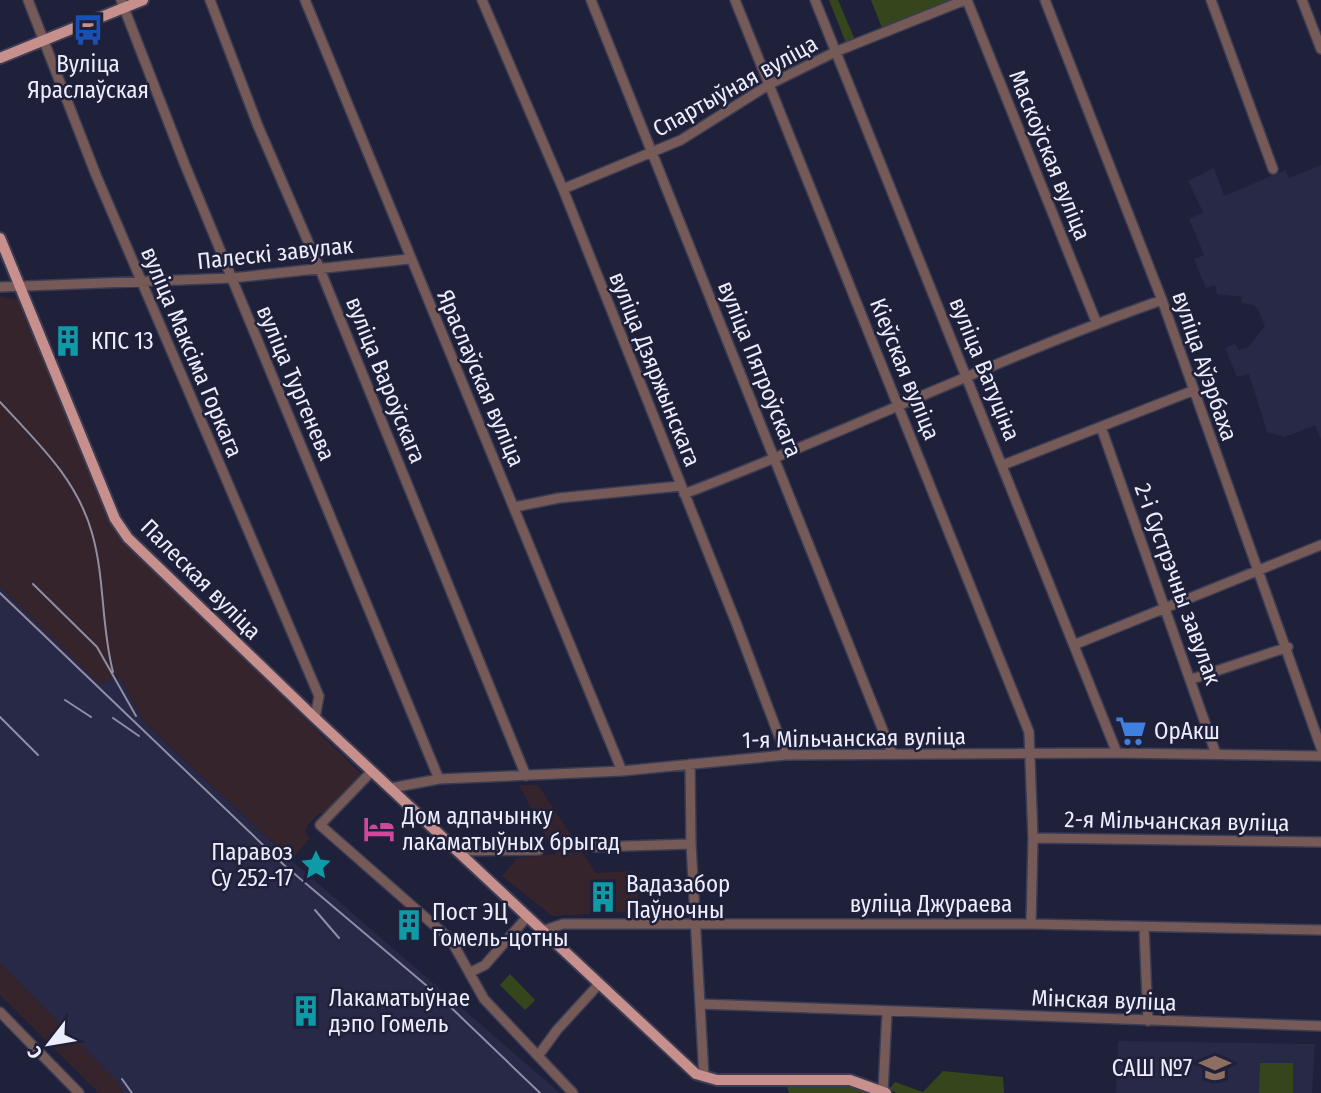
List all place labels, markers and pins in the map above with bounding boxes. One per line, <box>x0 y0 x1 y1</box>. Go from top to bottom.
bus stop icon: Вуліца Яраслаўская <box>71 13 105 47</box>
place label: Вуліца Яраслаўская <box>27 50 149 104</box>
building icon: КПС 13 <box>51 324 85 358</box>
place label: КПС 13 <box>91 327 154 355</box>
supermarket icon: ОрАкш <box>1114 714 1148 748</box>
place label: ОрАкш <box>1154 717 1220 745</box>
place label: Дом адпачынку лакаматыўных брыгад <box>401 802 620 856</box>
hotel icon: Дом адпачынку лакаматыўных брыгад <box>362 812 396 846</box>
place label: Паравоз Су 252-17 <box>211 838 293 892</box>
place icon: Паравоз Су 252-17 <box>299 848 333 882</box>
place label: Вадазабор Паўночны <box>626 870 730 924</box>
building icon: Вадазабор Паўночны <box>586 880 620 914</box>
place label: Пост ЭЦ Гомель-цотны <box>432 898 569 952</box>
building icon: Пост ЭЦ Гомель-цотны <box>392 908 426 942</box>
place label: Лакаматыўнае дэпо Гомель <box>329 984 470 1038</box>
building icon: Лакаматыўнае дэпо Гомель <box>289 994 323 1028</box>
school or university icon: САШ №7 <box>1198 1051 1232 1085</box>
place label: САШ №7 <box>1112 1054 1192 1082</box>

